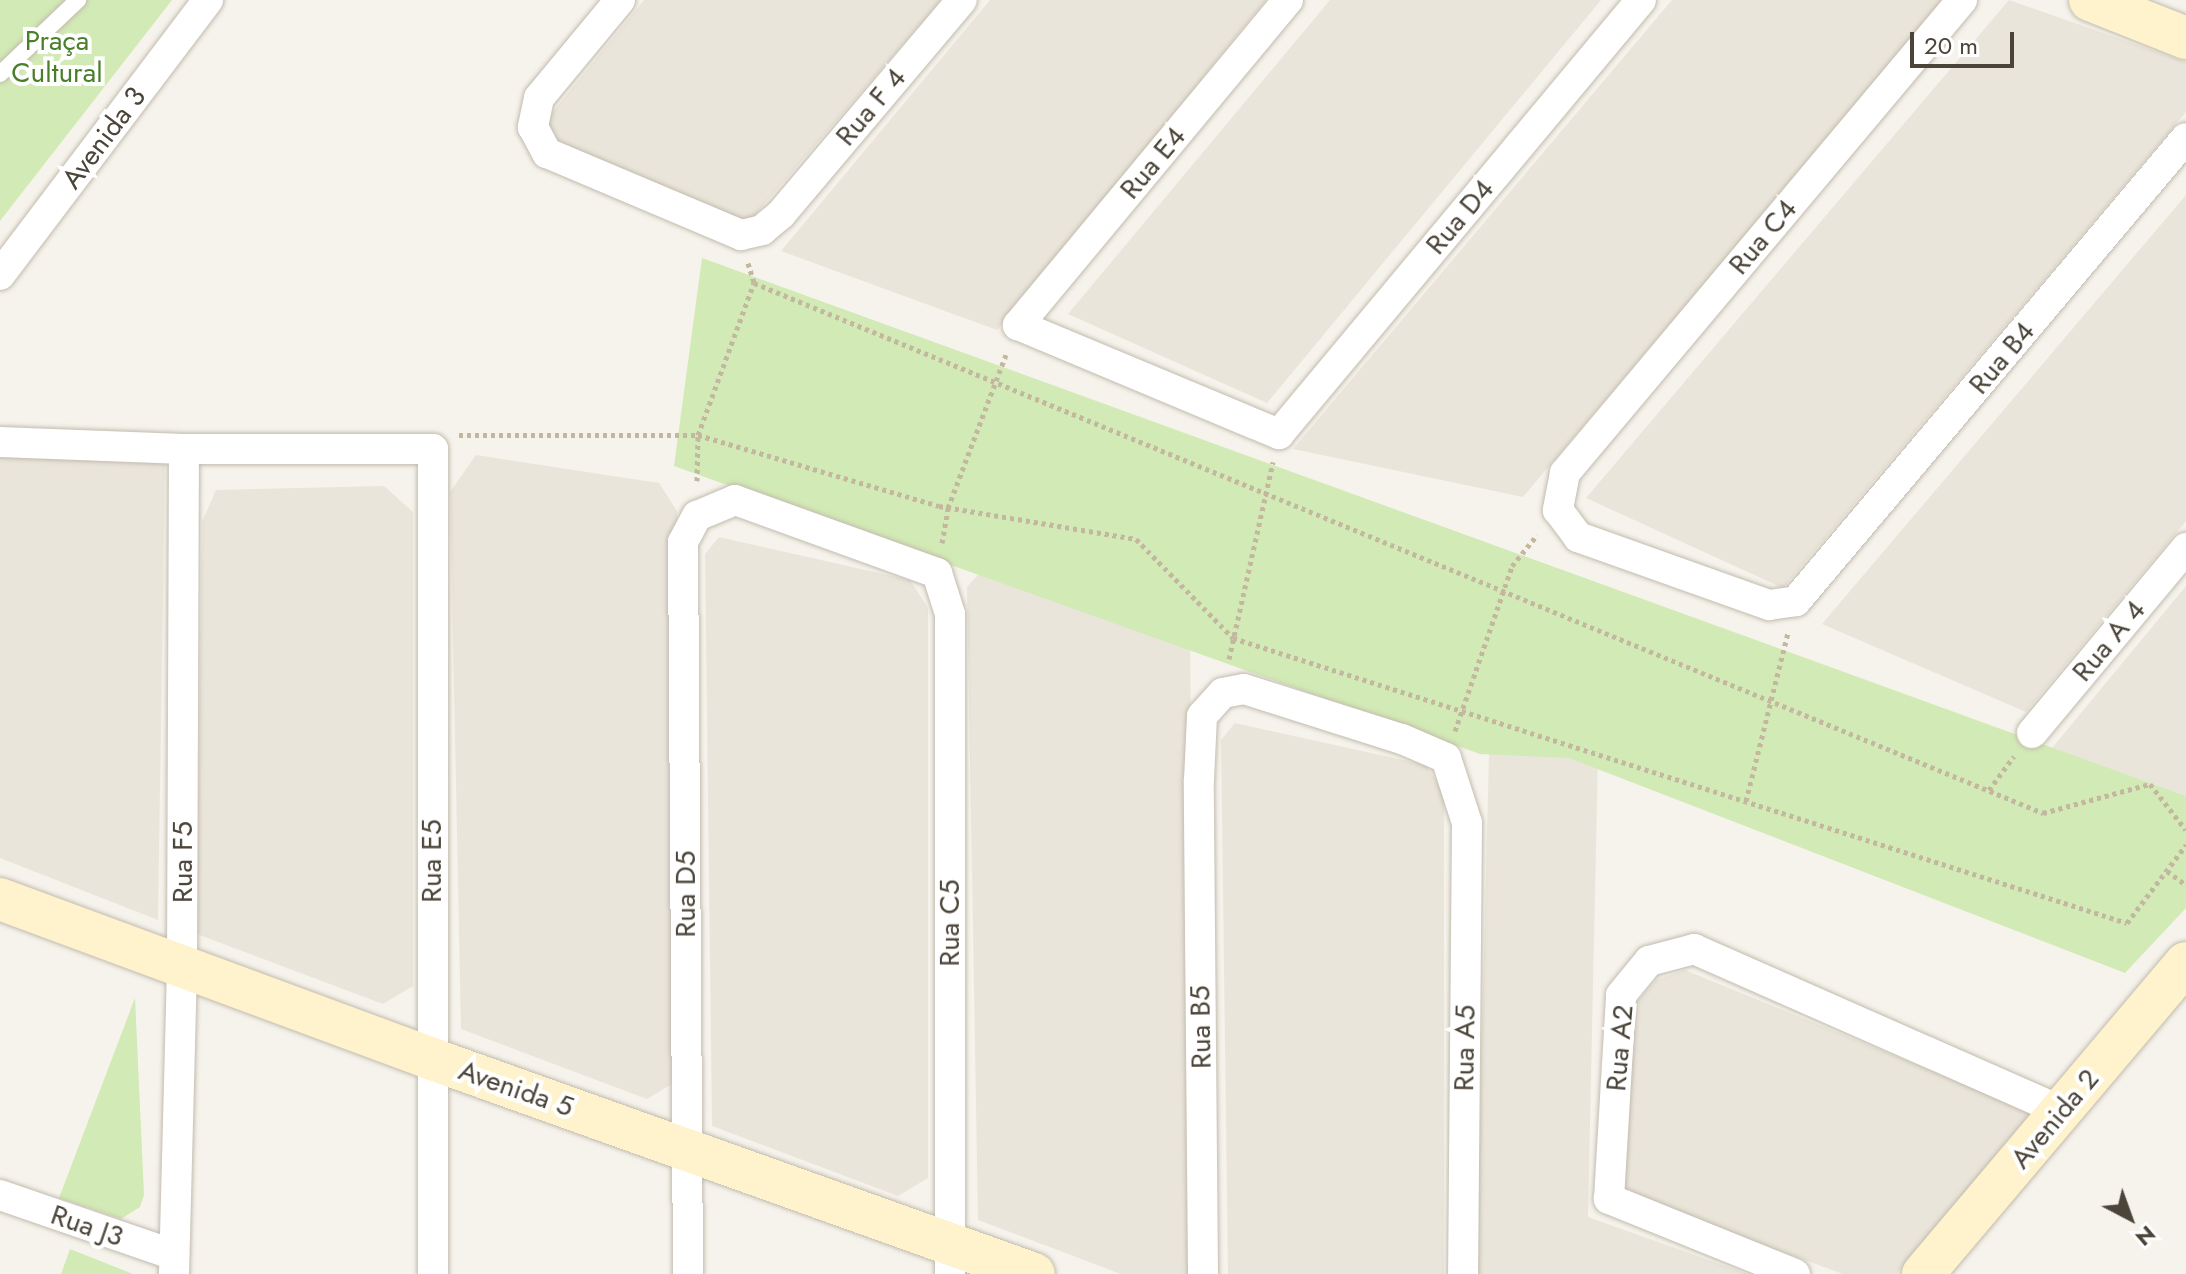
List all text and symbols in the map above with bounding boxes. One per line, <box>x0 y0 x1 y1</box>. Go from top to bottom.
scale bar <box>1914 16 2018 66</box>
park label: Praça Cultural <box>11 24 103 90</box>
text: 20 m <box>1924 28 1978 63</box>
street label: Rua F 4 <box>829 61 913 153</box>
street label: Avenida 3 <box>55 81 153 195</box>
street label: Rua E4 <box>1113 120 1193 206</box>
street label: Rua D4 <box>1419 173 1501 261</box>
street label: Rua C4 <box>1722 193 1804 281</box>
street label: Rua B4 <box>1962 315 2042 401</box>
street label: Rua A 4 <box>2065 594 2153 688</box>
street label: Rua E5 <box>415 819 449 903</box>
street label: Rua F5 <box>166 821 200 903</box>
street label: Rua D5 <box>669 850 703 938</box>
street label: Rua C5 <box>933 879 967 967</box>
street label: Rua B5 <box>1183 985 1219 1069</box>
street label: Rua A2 <box>1599 1003 1641 1093</box>
street label: Rua A5 <box>1447 1004 1483 1092</box>
street label: Avenida 5 <box>454 1054 578 1124</box>
street label: Avenida 2 <box>2004 1063 2106 1175</box>
north arrow <box>2090 1178 2170 1258</box>
street label: Rua J3 <box>46 1198 128 1254</box>
text: N <box>2129 1218 2163 1254</box>

